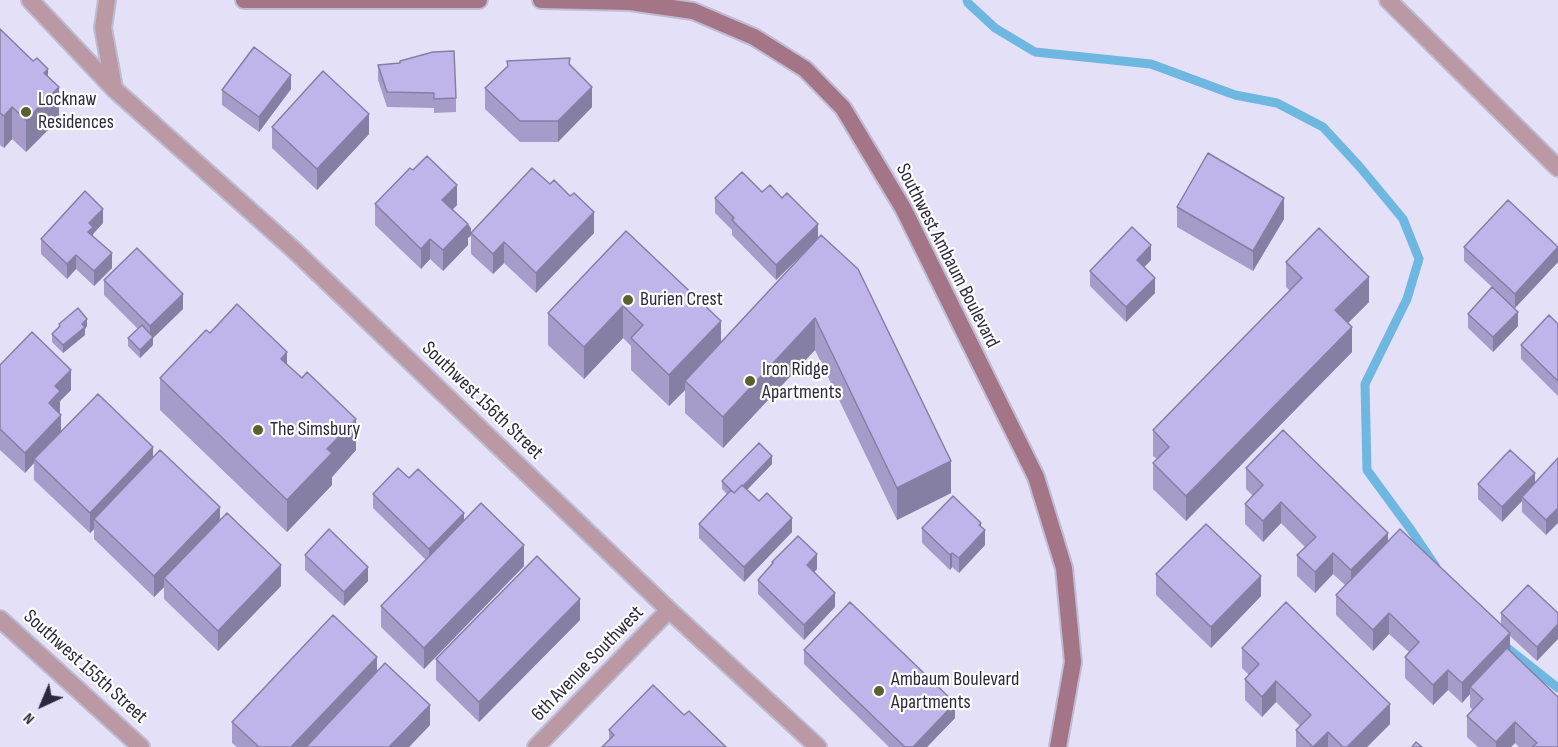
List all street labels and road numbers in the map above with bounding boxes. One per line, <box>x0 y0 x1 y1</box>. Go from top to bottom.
street label: Southwest Ambaum Boulevard <box>890 160 1004 352</box>
street label: Southwest 156th Street <box>416 337 548 465</box>
street label: 6th Avenue Southwest <box>527 601 649 727</box>
street label: Southwest 155th Street <box>18 605 152 729</box>

